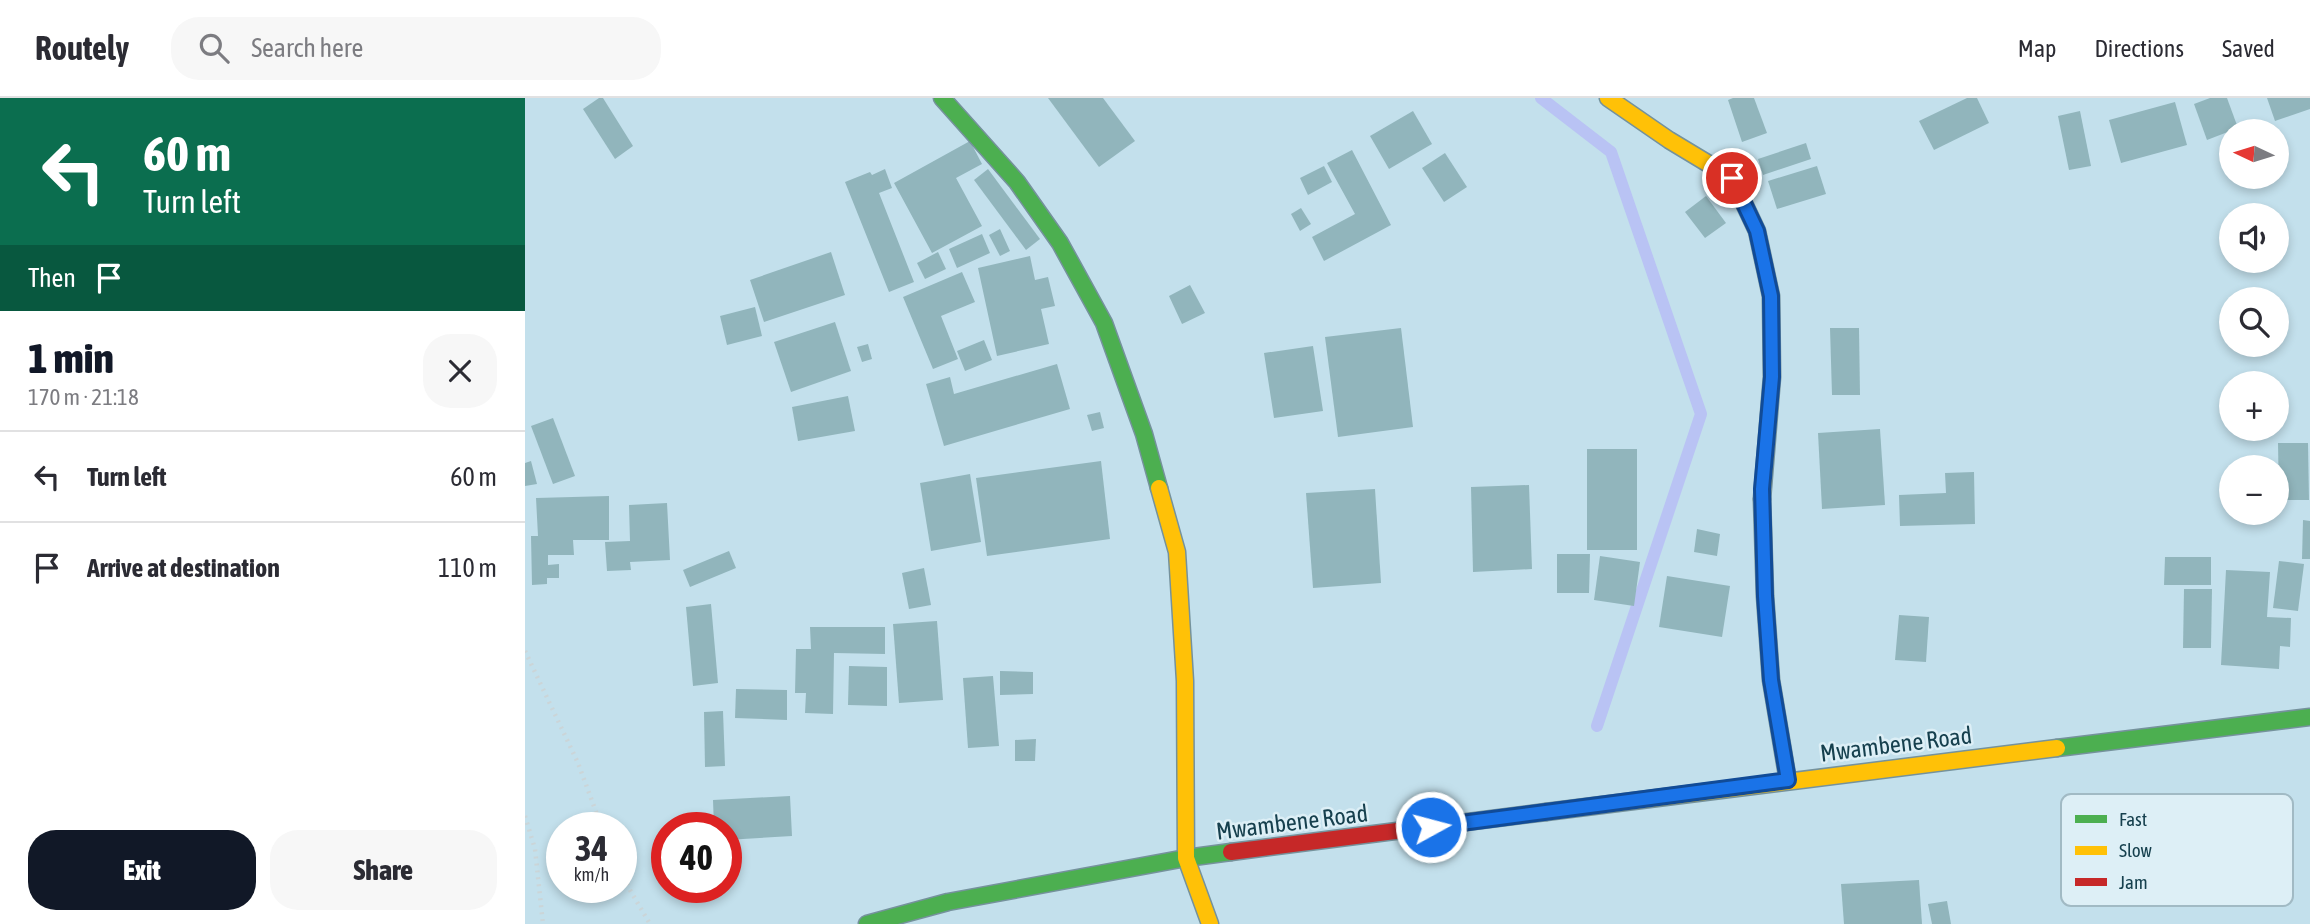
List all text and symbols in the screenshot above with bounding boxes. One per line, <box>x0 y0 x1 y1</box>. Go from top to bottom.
search box <box>171 17 661 80</box>
text: Routely <box>35 29 129 67</box>
icon: search <box>195 29 233 67</box>
text: Search here <box>251 33 363 63</box>
text: Map <box>2018 35 2056 62</box>
text: Directions <box>2094 35 2184 62</box>
text: Saved <box>2222 35 2275 62</box>
north arrow <box>2219 119 2289 189</box>
map controls <box>2219 119 2289 525</box>
text: 60 m <box>143 125 231 181</box>
icon: left <box>28 126 119 217</box>
pin <box>1702 148 1762 208</box>
icon: arrive <box>1713 159 1751 197</box>
text: Turn left <box>143 183 241 220</box>
button: sound <box>2219 203 2289 273</box>
icon: arrive <box>90 259 128 297</box>
text: Then <box>28 263 76 293</box>
button: search <box>2219 287 2289 357</box>
text: 1 min <box>28 334 114 382</box>
button: close <box>423 334 497 408</box>
button: + <box>2219 371 2289 441</box>
text: 170 m · 21:18 <box>28 384 139 410</box>
button: − <box>2219 455 2289 525</box>
icon: left <box>28 458 66 496</box>
text: Turn left <box>87 462 167 492</box>
text: 60 m <box>450 462 497 492</box>
icon: arrive <box>28 549 66 587</box>
text: Arrive at destination <box>87 553 280 583</box>
text: 110 m <box>438 553 497 583</box>
street label: Mwambene Road <box>1819 721 1973 767</box>
position arrow <box>1394 790 1468 864</box>
legend <box>2061 794 2293 906</box>
street label: Mwambene Road <box>1215 799 1369 845</box>
text: Fast <box>2119 808 2147 830</box>
speed limit sign: 40 <box>651 812 742 903</box>
text: 34 <box>575 828 608 868</box>
button: Exit <box>28 830 256 910</box>
button: Share <box>270 830 497 910</box>
text: Slow <box>2119 839 2153 861</box>
text: km/h <box>574 864 609 885</box>
text: Jam <box>2119 871 2148 893</box>

